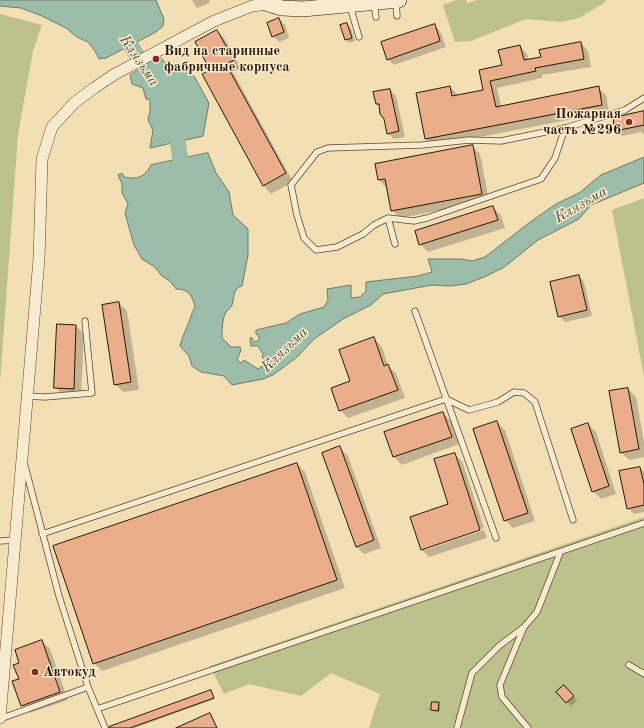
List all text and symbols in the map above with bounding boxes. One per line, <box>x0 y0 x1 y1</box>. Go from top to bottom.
water label: Клязьма <box>115 32 163 90</box>
place label: Вид на старинные фабричные корпуса <box>164 43 290 76</box>
marker: Вид на старинные фабричные корпуса <box>151 54 161 64</box>
place label: Пожарная часть №296 <box>543 106 621 138</box>
marker: Пожарная часть №296 <box>624 117 634 127</box>
water label: Клязьма <box>552 183 610 227</box>
water label: Клязьма <box>258 324 312 376</box>
place label: Автокуд <box>43 664 96 680</box>
marker: Автокуд <box>30 667 40 677</box>

